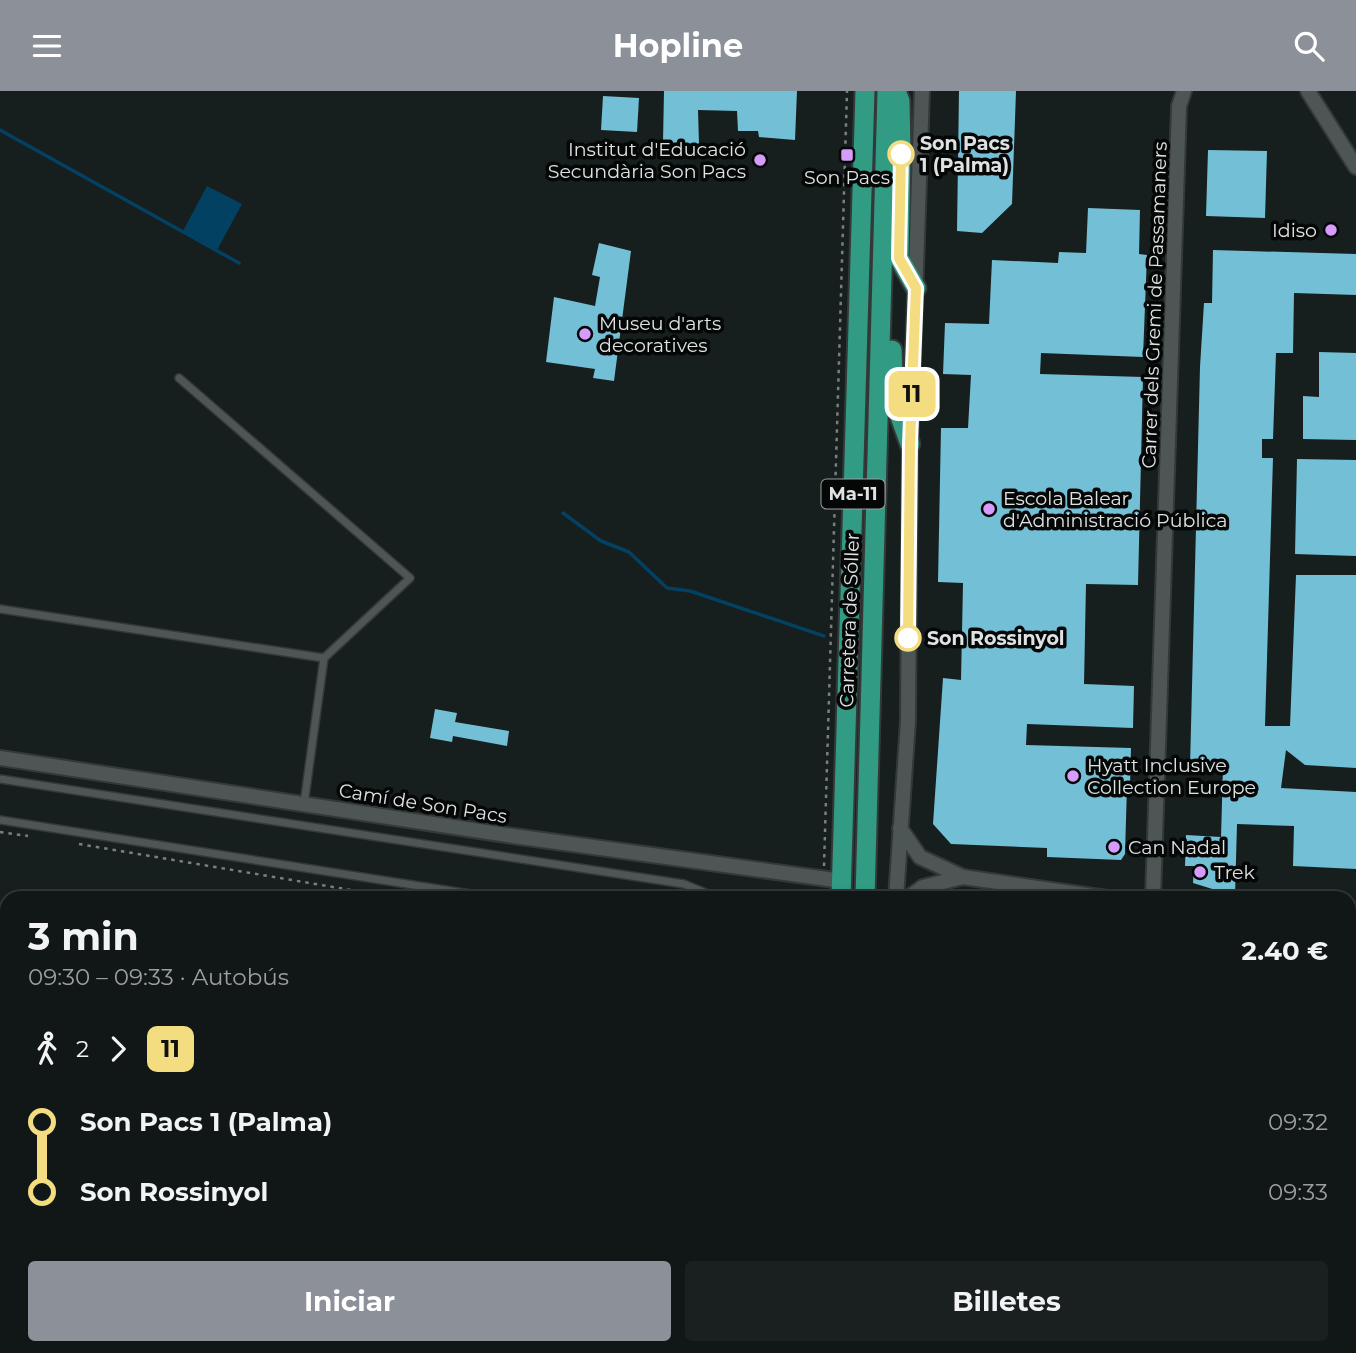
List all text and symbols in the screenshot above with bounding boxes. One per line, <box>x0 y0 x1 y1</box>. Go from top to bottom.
text: Hopline <box>613 26 743 65</box>
icon: menu <box>28 27 66 65</box>
icon: search <box>1290 27 1328 65</box>
place label: Son Pacs 1 (Palma) <box>920 132 1010 177</box>
place label: Institut d'Educació Secundària Son Pacs <box>548 138 746 183</box>
marker: Son Pacs 1 (Palma) <box>888 141 914 167</box>
street label: Carrer dels Gremi de Passamaners <box>1137 141 1172 469</box>
marker: Son Pacs <box>839 147 855 163</box>
marker: Institut d'Educació Secundària Son Pacs <box>752 152 768 168</box>
place label: Son Pacs <box>804 166 890 189</box>
place label: Idiso <box>1272 219 1317 242</box>
marker: Idiso <box>1323 222 1339 238</box>
place label: Museu d'arts decoratives <box>599 312 721 357</box>
marker: Museu d'arts decoratives <box>577 326 593 342</box>
line badge: 11 <box>880 371 944 417</box>
text: 11 <box>903 379 921 408</box>
road number: Ma-11 <box>822 479 884 509</box>
place label: Escola Balear d'Administració Pública <box>1003 487 1228 532</box>
marker: Escola Balear d'Administració Pública <box>981 501 997 517</box>
street label: Carretera de Sóller <box>835 532 864 708</box>
marker: Son Rossinyol <box>895 625 921 651</box>
place label: Son Rossinyol <box>927 627 1065 650</box>
place label: Hyatt Inclusive Collection Europe <box>1087 754 1256 799</box>
marker: Hyatt Inclusive Collection Europe <box>1065 768 1081 784</box>
street label: Camí de Son Pacs <box>337 779 509 828</box>
place label: Can Nadal <box>1128 836 1226 859</box>
marker: Can Nadal <box>1106 839 1122 855</box>
place label: Trek <box>1214 861 1255 884</box>
marker: Trek <box>1192 864 1208 880</box>
text: 3 min <box>28 913 139 960</box>
text: 2.40 € <box>1242 935 1328 967</box>
text: 09:30 – 09:33 · Autobús <box>28 963 289 991</box>
icon: walk <box>28 1030 66 1068</box>
icon: forward <box>99 1030 137 1068</box>
text: 11 <box>161 1034 180 1063</box>
text: 2 <box>76 1035 89 1063</box>
text: Son Pacs 1 (Palma) <box>80 1106 332 1138</box>
text: 09:32 <box>1268 1108 1328 1136</box>
text: Son Rossinyol <box>80 1176 268 1208</box>
text: 09:33 <box>1268 1178 1328 1206</box>
button: Iniciar <box>28 1261 671 1341</box>
button: Billetes <box>685 1261 1328 1341</box>

